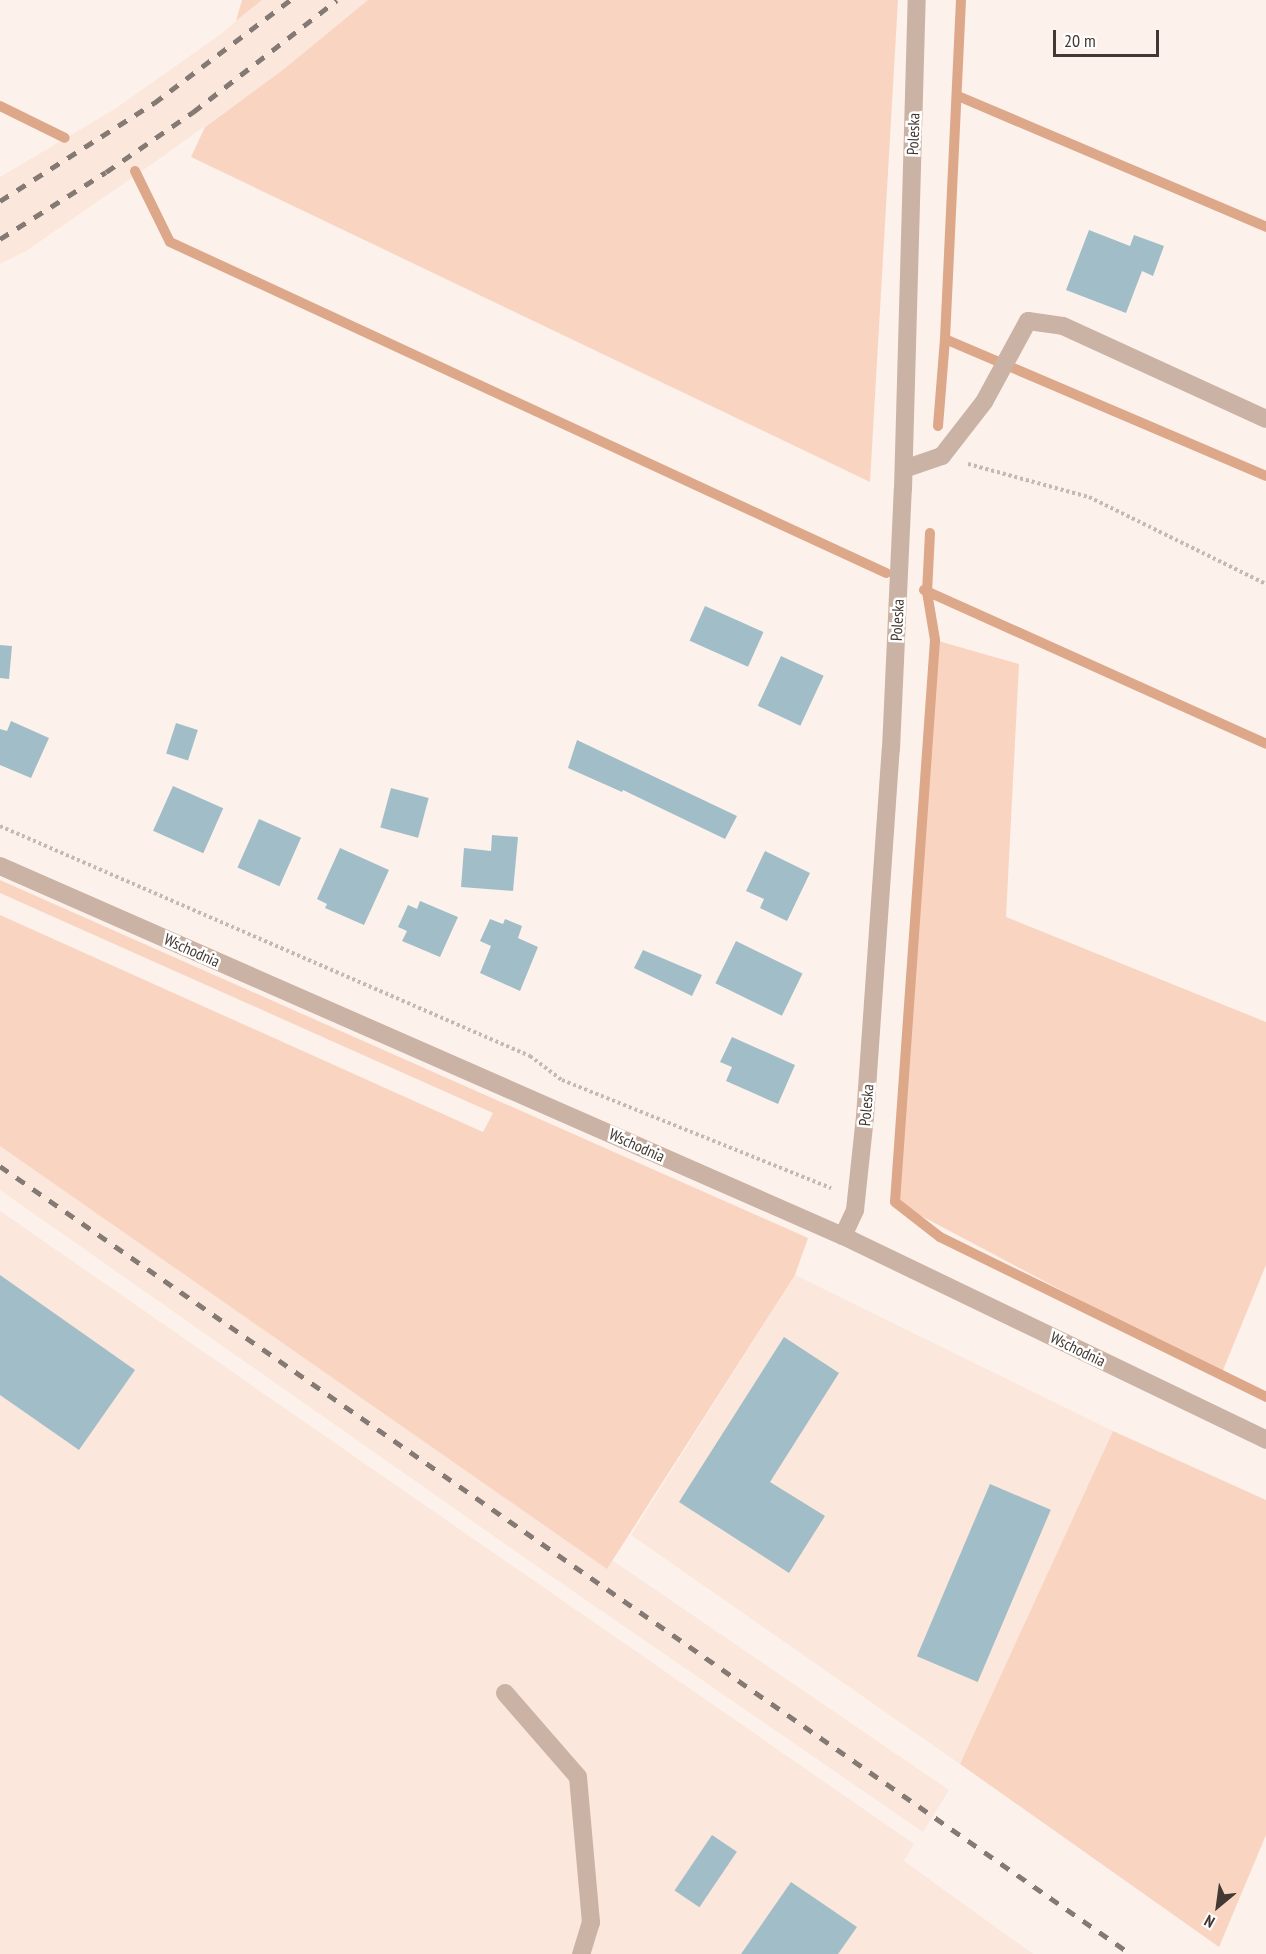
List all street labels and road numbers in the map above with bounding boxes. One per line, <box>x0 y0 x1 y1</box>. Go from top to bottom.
street label: Poleska <box>903 113 923 155</box>
street label: Poleska <box>886 599 908 641</box>
street label: Wschodnia <box>161 929 223 971</box>
street label: Poleska <box>855 1083 877 1127</box>
street label: Wschodnia <box>606 1124 668 1166</box>
street label: Wschodnia <box>1047 1327 1109 1371</box>

